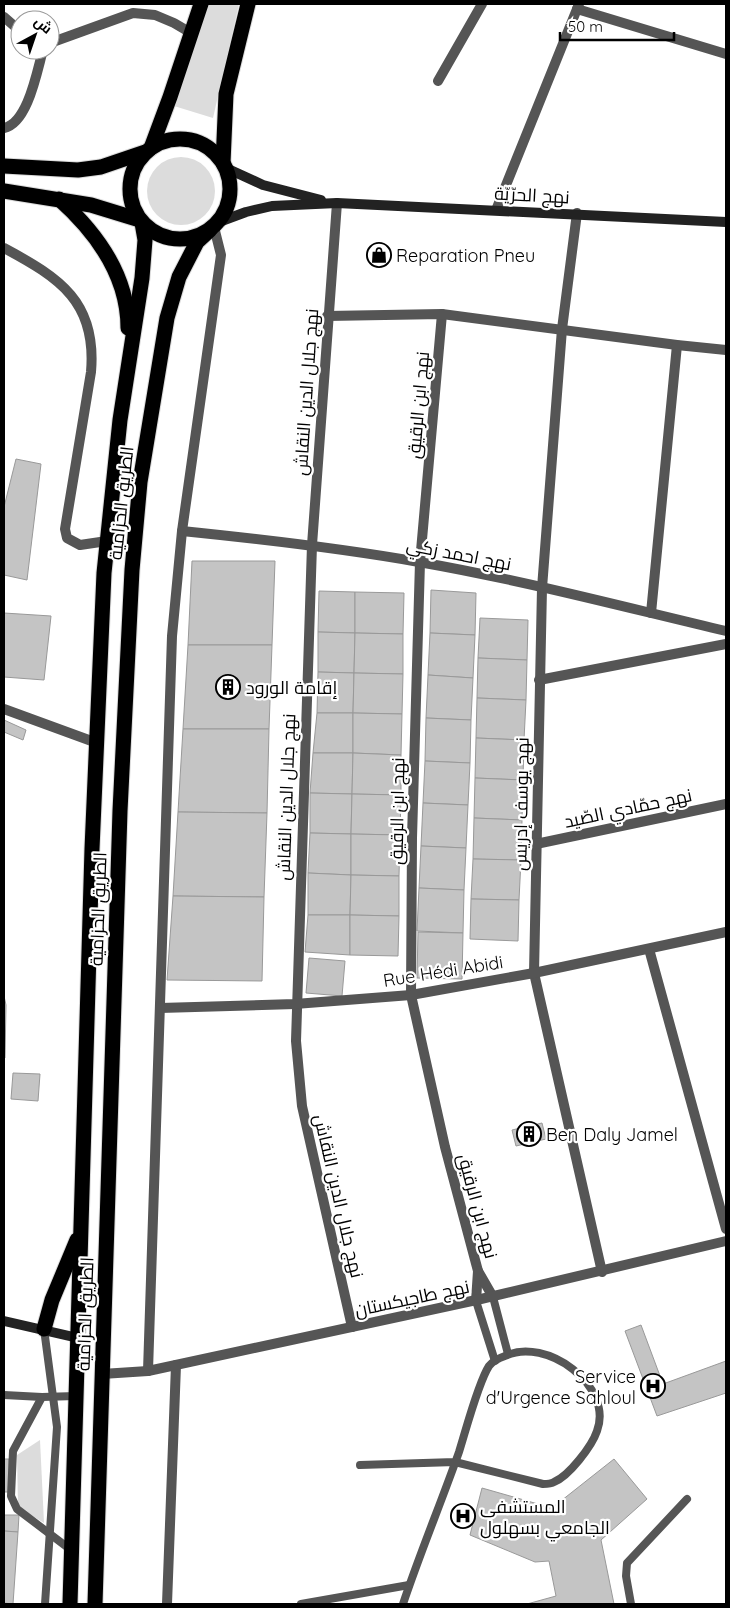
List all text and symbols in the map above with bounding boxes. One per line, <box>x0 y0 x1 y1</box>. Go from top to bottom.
north arrow <box>10 10 60 60</box>
scale bar <box>560 10 674 42</box>
text: ش <box>31 12 56 38</box>
text: 50 m <box>568 17 603 36</box>
street label: نهج الحرّيّة <box>494 182 570 209</box>
shop icon: Reparation Pneu <box>366 242 392 268</box>
place label: Reparation Pneu <box>396 244 535 267</box>
street label: نهج جلال الدين النقاش <box>289 308 324 476</box>
street label: نهج ابن الرقيق <box>402 350 435 460</box>
street label: الطريق الحزامية <box>104 445 139 561</box>
street label: نهج احمد زكي <box>404 533 513 578</box>
building icon: إقامة الورود <box>215 674 241 700</box>
place label: إقامة الورود <box>246 676 338 699</box>
street label: نهج جلال الدين النقاش <box>272 713 301 881</box>
street label: نهج يوسف إدريس <box>508 737 535 871</box>
street label: نهج ابن الرقيق <box>385 757 410 865</box>
street label: نهج حمّادي الصّيد <box>562 783 695 836</box>
street label: الطريق الحزامية <box>85 852 112 966</box>
street label: Rue Hédi Abidi <box>381 950 505 992</box>
street label: نهج جلال الدين النقاش <box>308 1112 369 1280</box>
building icon: Ben Daly Jamel <box>516 1121 542 1147</box>
place label: Ben Daly Jamel <box>546 1123 678 1146</box>
street label: نهج ابن الرقيق <box>452 1151 503 1261</box>
street label: الطريق الحزامية <box>72 1257 99 1371</box>
street label: نهج طاجيكستان <box>352 1275 472 1322</box>
place label: Service d'Urgence Sahloul <box>486 1365 636 1409</box>
hospital icon: Service d'Urgence Sahloul <box>640 1373 666 1399</box>
place label: المستشفى الجامعي بسهلول <box>480 1495 610 1542</box>
hospital icon: المستشفى الجامعي بسهلول <box>450 1503 476 1529</box>

